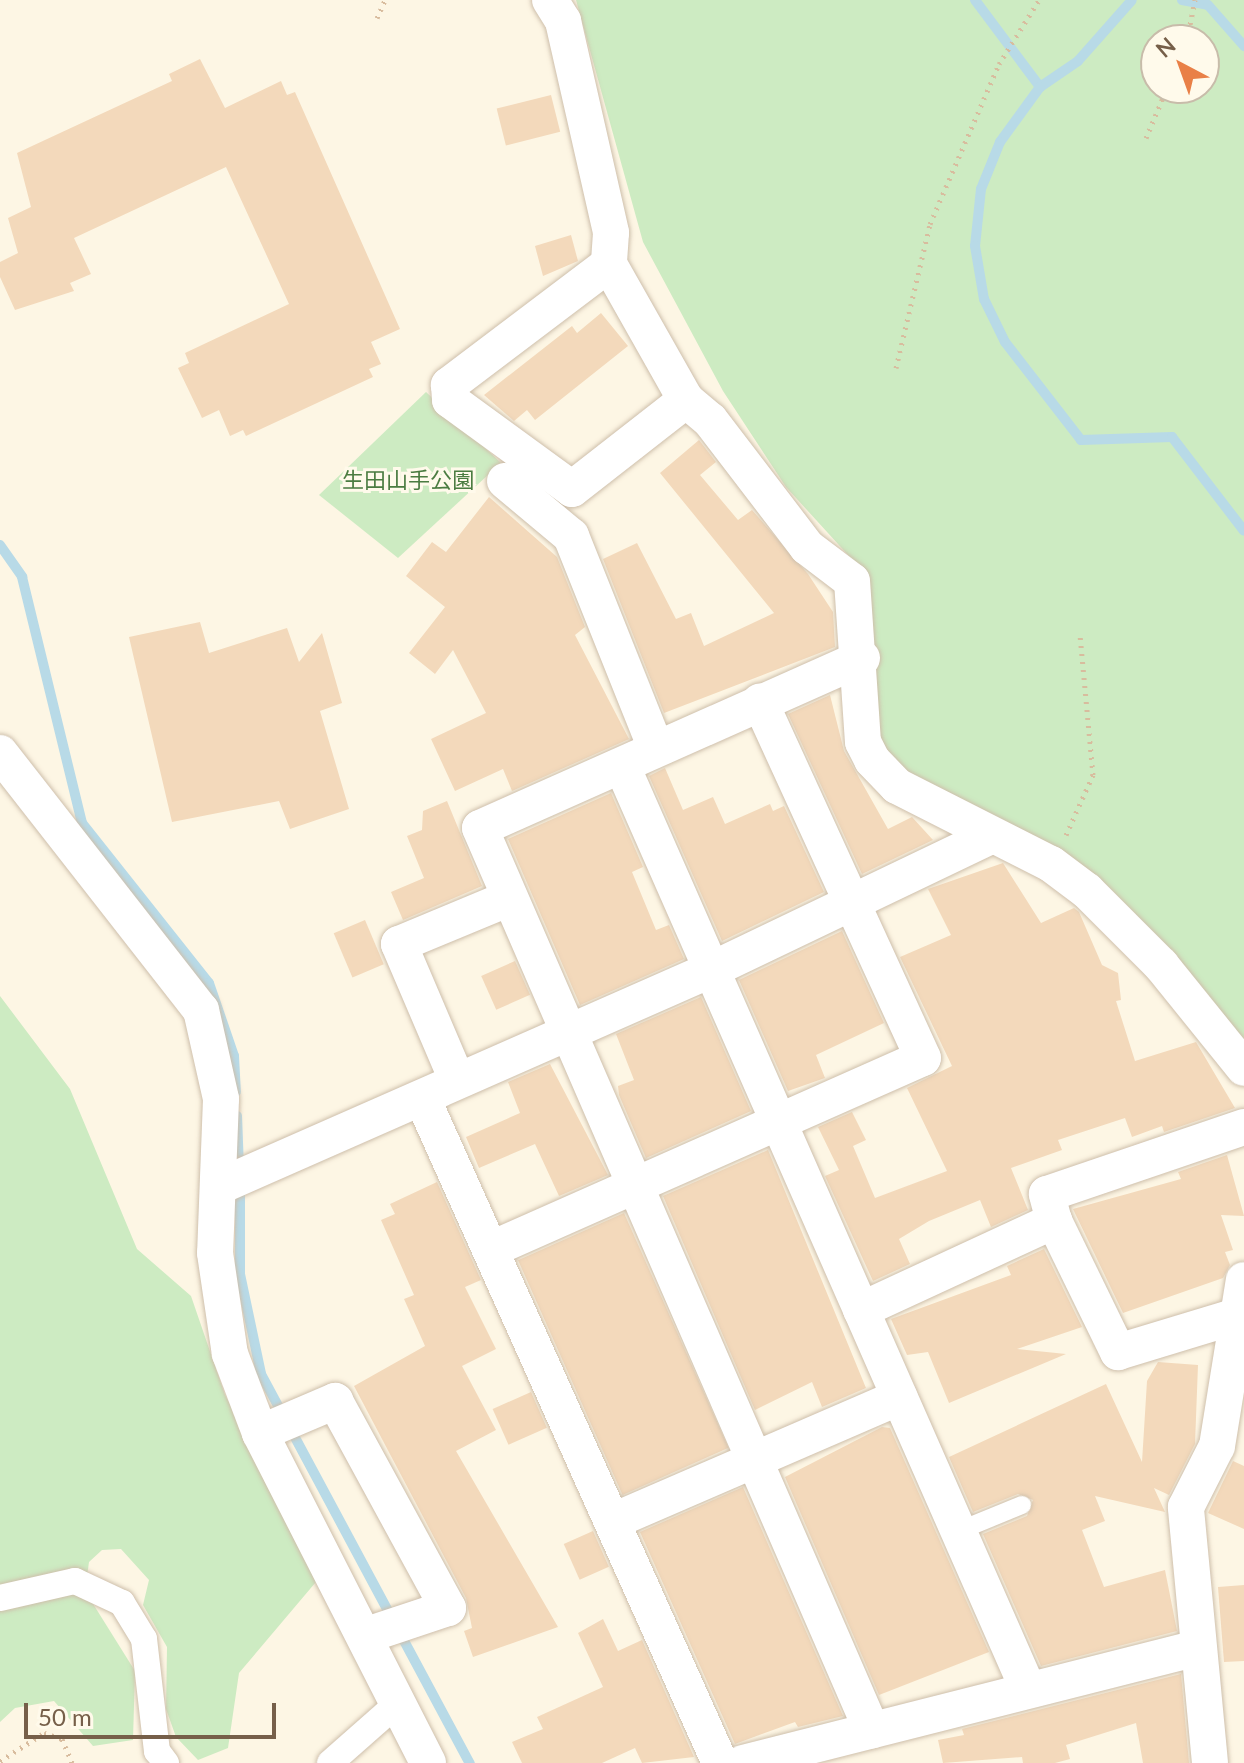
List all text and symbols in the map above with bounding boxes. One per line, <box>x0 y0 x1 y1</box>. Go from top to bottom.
north arrow <box>1140 24 1220 104</box>
text: N <box>1150 31 1180 63</box>
park label: 生田山手公園 <box>342 467 474 493</box>
scale bar <box>28 1687 280 1737</box>
text: 50 m <box>38 1702 92 1731</box>

